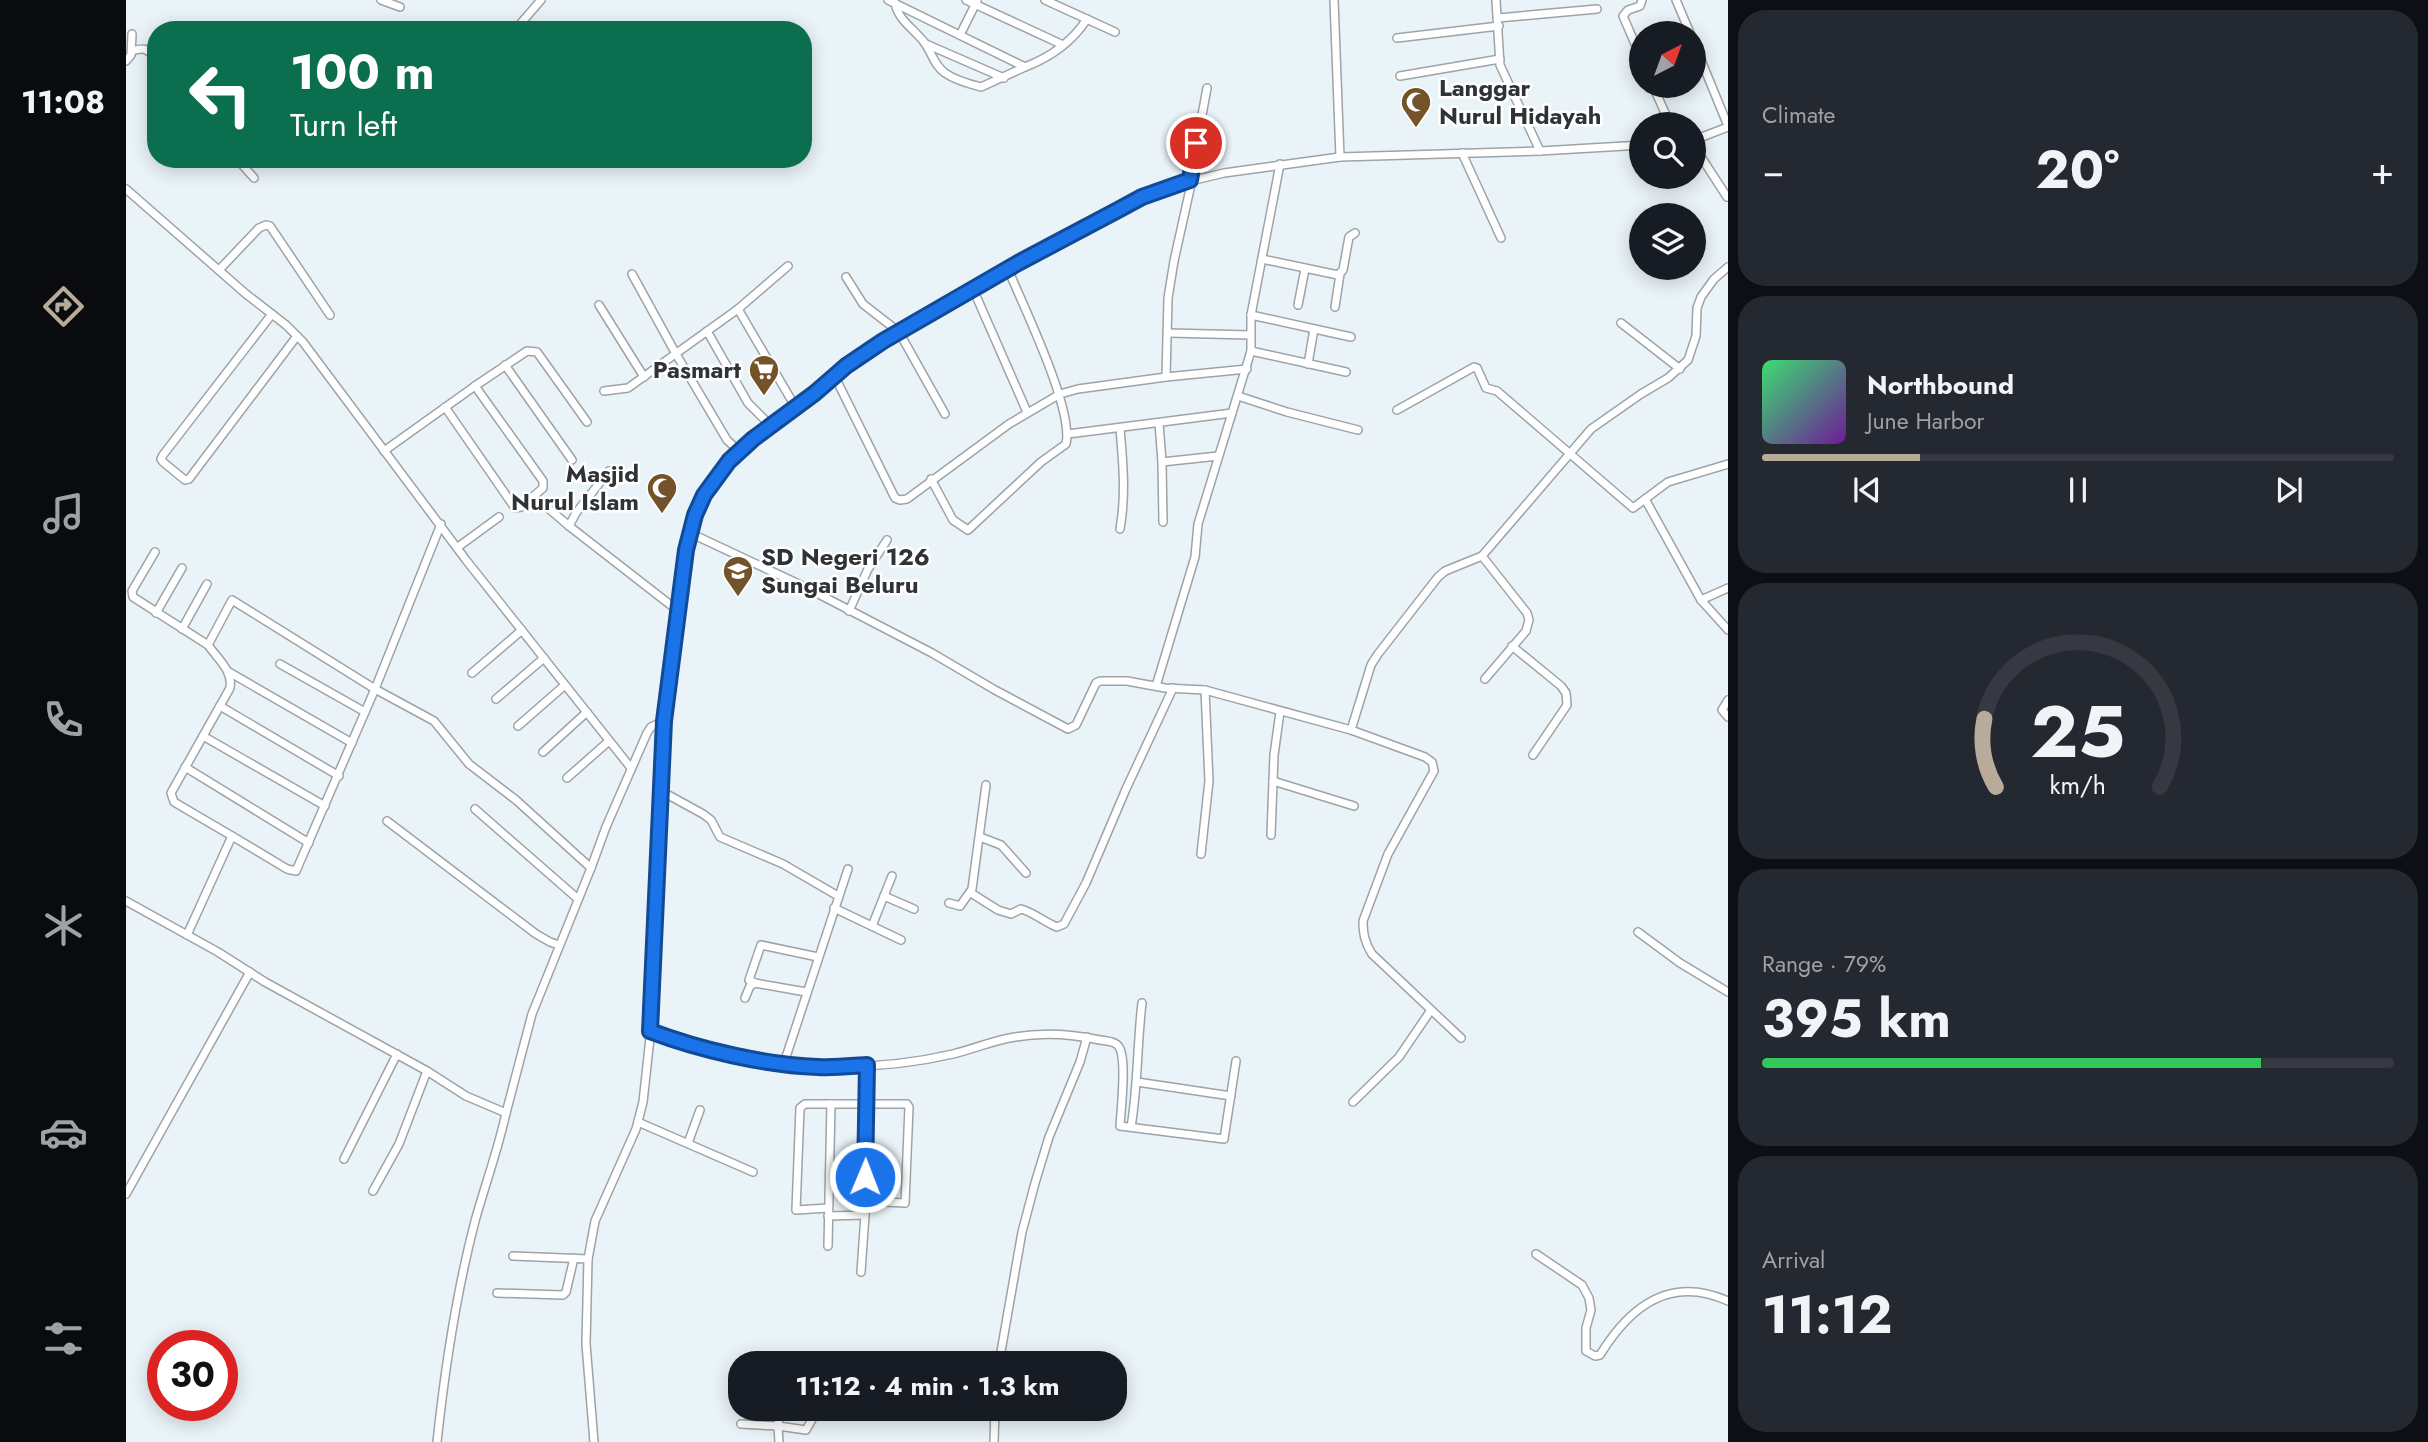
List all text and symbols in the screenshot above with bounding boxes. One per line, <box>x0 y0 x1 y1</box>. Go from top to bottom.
north arrow <box>1629 21 1706 98</box>
map controls <box>1629 21 1706 280</box>
text: 100 m <box>290 37 435 107</box>
icon: left <box>175 49 266 140</box>
place label: Langgar Nurul Hidayah <box>1439 70 1601 133</box>
text: 11:08 <box>21 79 105 125</box>
mosque icon: Langgar Nurul Hidayah <box>1399 85 1433 129</box>
text: Climate <box>1762 98 1835 132</box>
text: Turn left <box>290 102 397 148</box>
button: search <box>1629 112 1706 189</box>
pin <box>1166 113 1226 173</box>
icon: arrive <box>1177 124 1215 162</box>
text: 20° <box>2036 132 2120 208</box>
text: − <box>1762 143 1784 198</box>
text: + <box>2371 143 2394 198</box>
button: layers <box>1629 203 1706 280</box>
icon: directions <box>39 282 88 331</box>
place label: Pasmart <box>653 352 741 387</box>
supermarket icon: Pasmart <box>747 353 781 397</box>
text: Northbound <box>1867 366 2014 404</box>
text: June Harbor <box>1867 404 1984 438</box>
place label: Masjid Nurul Islam <box>511 456 639 519</box>
mosque icon: Masjid Nurul Islam <box>645 471 679 515</box>
icon: previous <box>1848 471 1886 509</box>
icon: pause <box>2059 471 2097 509</box>
icon: next <box>2270 471 2308 509</box>
icon: music <box>39 489 88 538</box>
place label: SD Negeri 126 Sungai Beluru <box>761 539 930 602</box>
school or university icon: SD Negeri 126 Sungai Beluru <box>721 554 755 598</box>
text: 25 <box>2031 679 2125 784</box>
icon: phone <box>39 695 88 744</box>
text: km/h <box>2050 767 2106 803</box>
icon: climate <box>39 901 88 950</box>
text: Range · 79% <box>1762 947 1886 981</box>
text: 395 km <box>1762 981 1951 1057</box>
icon: car <box>39 1108 88 1157</box>
position arrow <box>828 1140 902 1214</box>
text: Arrival <box>1762 1243 1825 1277</box>
text: 11:12 <box>1762 1277 1892 1353</box>
icon: filters <box>39 1314 88 1363</box>
speed limit sign: 30 <box>147 1330 238 1421</box>
text: 11:12 · 4 min · 1.3 km <box>795 1367 1060 1405</box>

